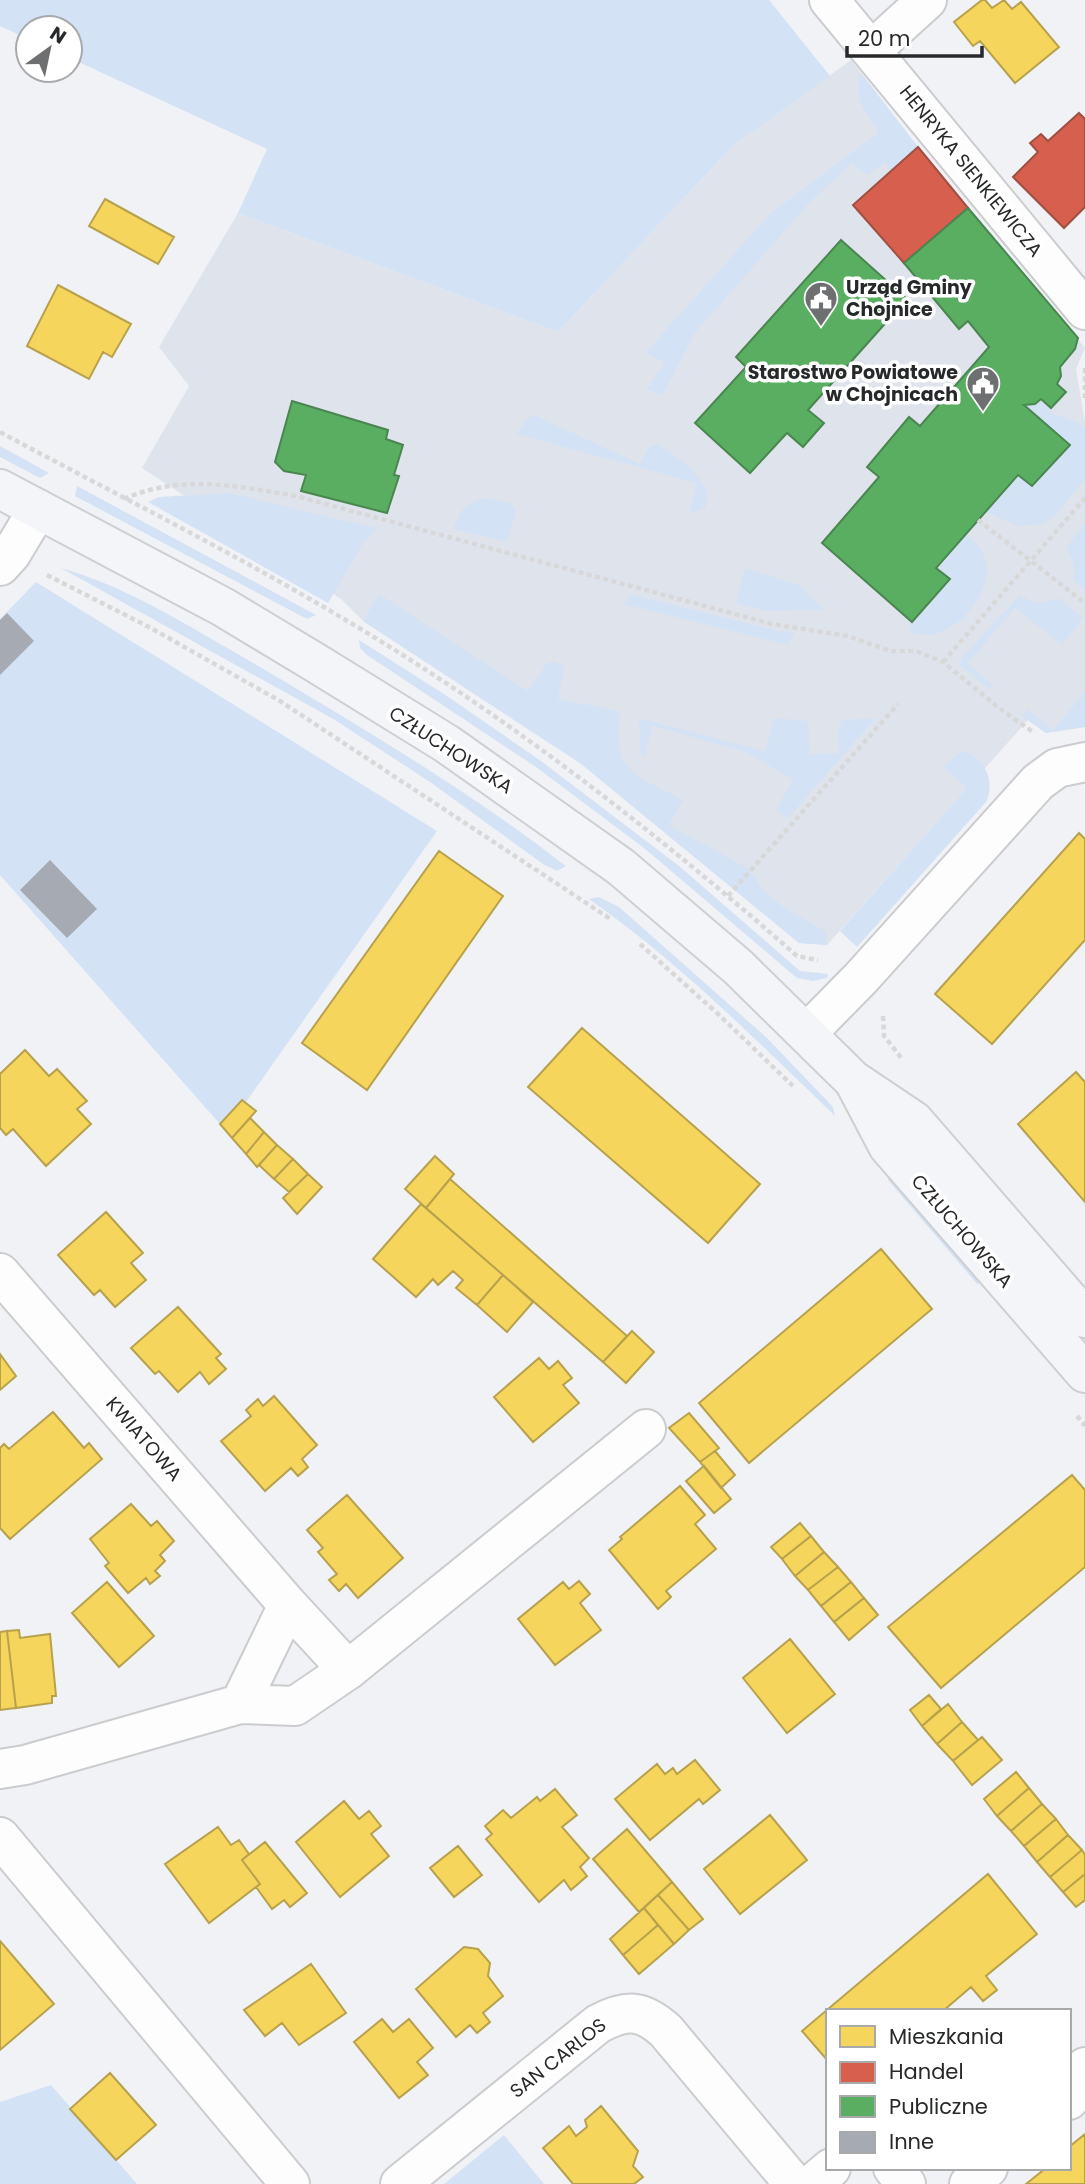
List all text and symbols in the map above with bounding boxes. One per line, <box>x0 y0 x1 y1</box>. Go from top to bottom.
north arrow <box>14 14 84 84</box>
scale bar <box>847 14 982 58</box>
text: N <box>45 20 71 50</box>
text: 20 m <box>858 24 911 53</box>
street label: HENRYKA SIENKIEWICZA <box>893 79 1049 263</box>
place label: Urząd Gminy Chojnice <box>846 274 973 323</box>
public building icon: Urząd Gminy Chojnice <box>802 279 840 328</box>
place label: Starostwo Powiatowe w Chojnicach <box>748 359 958 408</box>
public building icon: Starostwo Powiatowe w Chojnicach <box>964 364 1002 413</box>
street label: CZŁUCHOWSKA <box>384 700 518 800</box>
street label: CZŁUCHOWSKA <box>905 1168 1019 1294</box>
street label: KWIATOWA <box>100 1391 188 1487</box>
legend <box>826 2009 1071 2170</box>
street label: SAN CARLOS <box>504 2012 612 2104</box>
text: Mieszkania <box>889 2022 1004 2051</box>
text: Handel <box>889 2057 964 2086</box>
text: Publiczne <box>889 2092 988 2121</box>
text: Inne <box>889 2127 934 2156</box>

